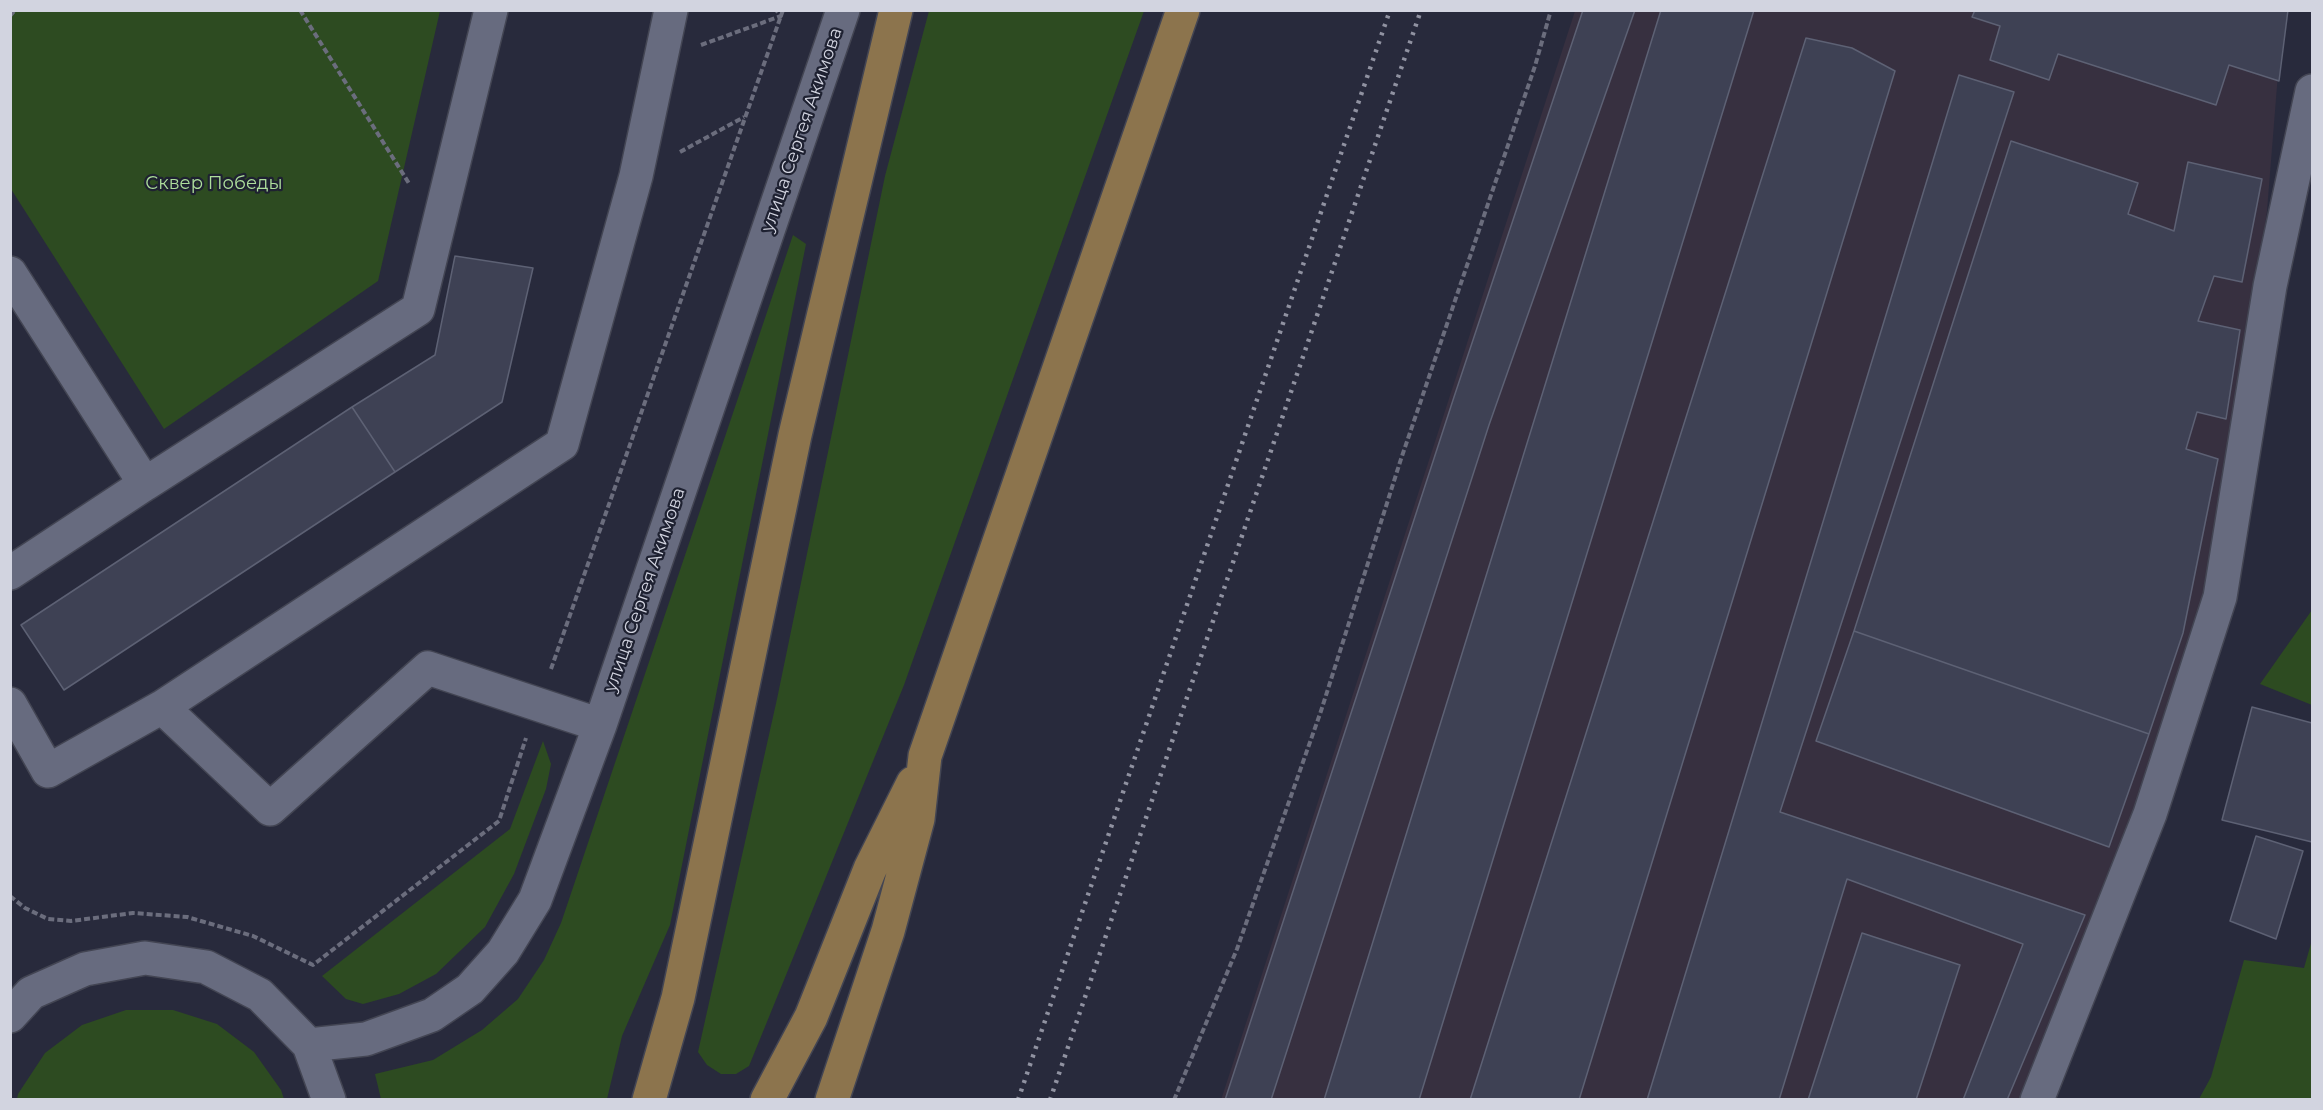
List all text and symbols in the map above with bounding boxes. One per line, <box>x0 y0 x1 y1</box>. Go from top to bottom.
street label: улица Сергея Акимова <box>757 25 847 235</box>
park label: Сквер Победы <box>145 173 283 195</box>
street label: улица Сергея Акимова <box>600 485 690 695</box>

